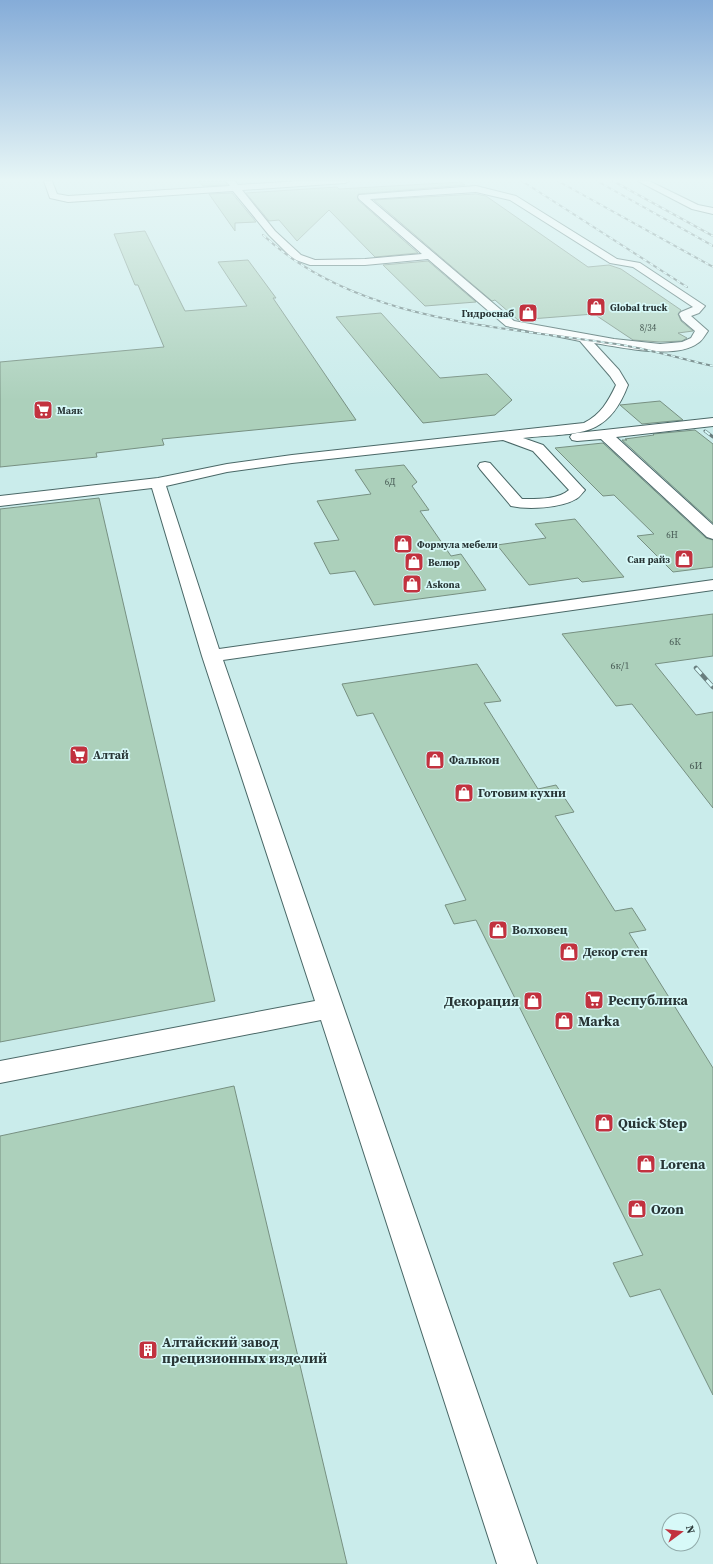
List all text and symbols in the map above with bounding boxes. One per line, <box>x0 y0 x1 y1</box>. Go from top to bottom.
shop icon: Global truck <box>585 296 607 318</box>
place label: Global truck <box>610 301 667 314</box>
shop icon: Гидроснаб <box>517 302 539 324</box>
place label: Гидроснаб <box>462 307 514 320</box>
house number: 8/34 <box>640 322 657 334</box>
supermarket icon: Маяк <box>32 399 54 421</box>
place label: Маяк <box>57 404 83 417</box>
house number: 6Д <box>385 476 395 488</box>
house number: 6Н <box>666 529 678 541</box>
shop icon: Формула мебели <box>392 533 414 555</box>
place label: Формула мебели <box>417 538 498 551</box>
shop icon: Сан райз <box>673 548 695 570</box>
shop icon: Велюр <box>403 551 425 573</box>
place label: Сан райз <box>627 553 670 566</box>
place label: Велюр <box>428 556 460 569</box>
shop icon: Askona <box>401 573 423 595</box>
place label: Askona <box>426 578 461 591</box>
house number: 6К <box>669 635 681 648</box>
house number: 6к/1 <box>611 659 629 672</box>
supermarket icon: Алтай <box>68 744 90 766</box>
place label: Алтай <box>93 747 129 763</box>
shop icon: Фалькон <box>424 749 446 771</box>
place label: Фалькон <box>449 752 500 768</box>
house number: 6И <box>690 759 703 772</box>
shop icon: Готовим кухни <box>453 782 475 804</box>
place label: Готовим кухни <box>478 785 566 801</box>
shop icon: Волховец <box>487 919 509 941</box>
place label: Волховец <box>512 922 568 938</box>
shop icon: Декор стен <box>558 941 580 963</box>
place label: Декор стен <box>583 944 648 960</box>
supermarket icon: Республика <box>583 989 605 1011</box>
shop icon: Декорация <box>522 990 544 1012</box>
place label: Республика <box>608 990 689 1010</box>
place label: Декорация <box>444 991 519 1011</box>
shop icon: Marka <box>553 1010 575 1032</box>
place label: Marka <box>578 1011 620 1031</box>
shop icon: Quick Step <box>593 1112 615 1134</box>
place label: Quick Step <box>618 1113 688 1133</box>
shop icon: Lorena <box>635 1153 657 1175</box>
place label: Lorena <box>660 1154 706 1174</box>
shop icon: Ozon <box>626 1198 648 1220</box>
place label: Ozon <box>651 1199 684 1219</box>
place label: Алтайский завод прецизионных изделий <box>162 1332 327 1368</box>
building icon: Алтайский завод прецизионных изделий <box>137 1339 159 1361</box>
north arrow <box>661 1512 701 1552</box>
text: N <box>682 1524 698 1535</box>

